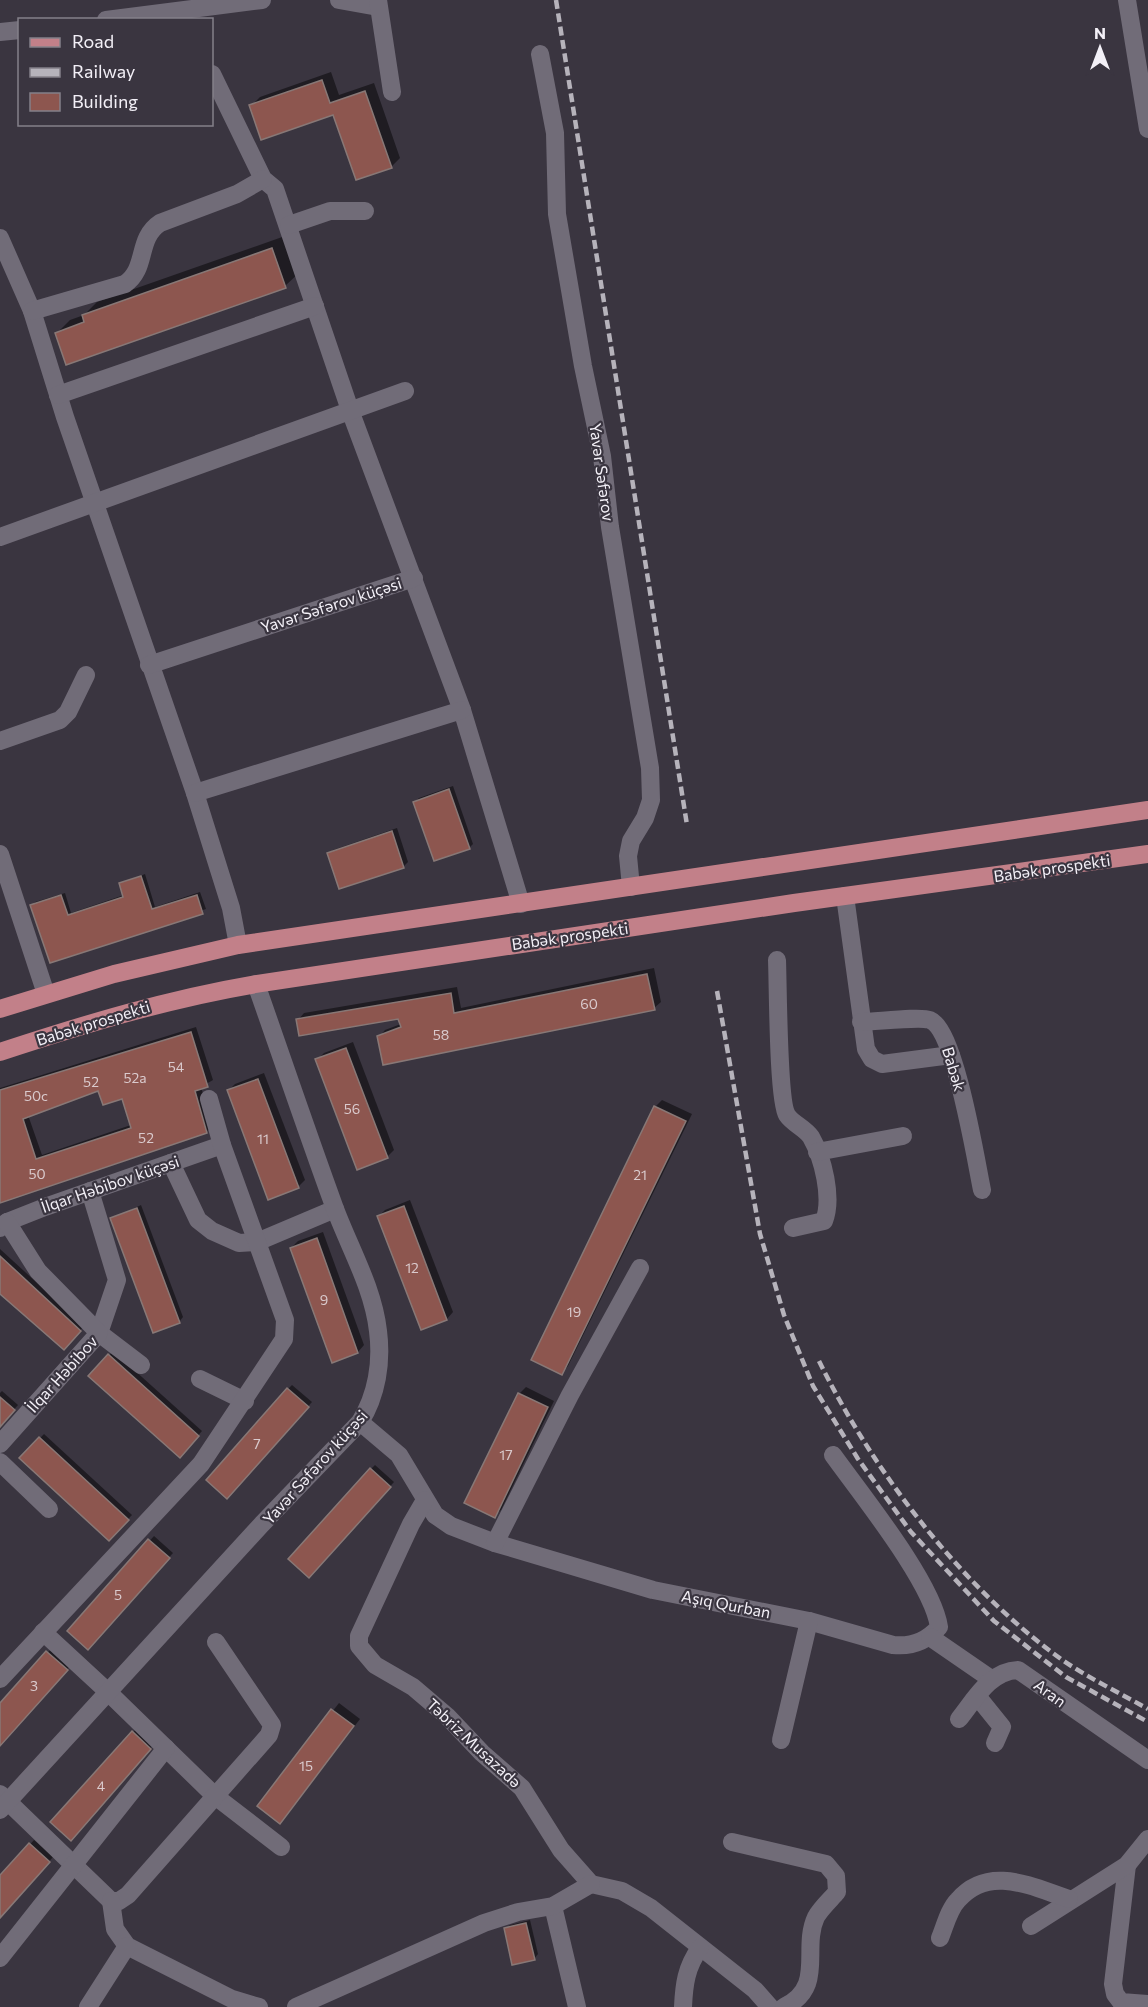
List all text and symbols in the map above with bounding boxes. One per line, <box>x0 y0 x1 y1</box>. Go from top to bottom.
legend <box>18 18 213 126</box>
north arrow <box>1070 18 1130 78</box>
text: N <box>1094 23 1106 42</box>
text: Road <box>72 30 114 52</box>
text: Railway <box>72 60 135 82</box>
text: Building <box>72 90 138 112</box>
street label: Yavər Səfərov <box>586 422 619 522</box>
street label: Yavər Səfərov küçəsi <box>258 573 404 636</box>
street label: Babək prospekti <box>992 850 1112 885</box>
street label: Babək prospekti <box>510 918 630 953</box>
house number: 60 <box>580 995 598 1012</box>
street label: Babək prospekti <box>34 996 152 1049</box>
house number: 58 <box>433 1026 449 1043</box>
street label: Babək <box>939 1044 970 1094</box>
house number: 54 <box>168 1058 185 1075</box>
house number: 52a <box>123 1069 147 1086</box>
house number: 52 <box>83 1073 99 1090</box>
house number: 50c <box>24 1087 48 1104</box>
house number: 56 <box>344 1100 360 1117</box>
house number: 52 <box>138 1129 154 1146</box>
house number: 11 <box>257 1130 269 1147</box>
street label: İlqar Həbibov küçəsi <box>38 1151 181 1216</box>
house number: 50 <box>28 1165 46 1182</box>
house number: 21 <box>633 1166 647 1183</box>
house number: 12 <box>405 1259 419 1276</box>
house number: 9 <box>320 1291 328 1308</box>
house number: 19 <box>567 1303 581 1320</box>
street label: İlqar Həbibov <box>22 1331 101 1416</box>
street label: Yavər Səfərov küçəsi <box>258 1406 371 1528</box>
house number: 7 <box>253 1435 261 1452</box>
house number: 17 <box>499 1446 513 1463</box>
house number: 5 <box>114 1586 122 1603</box>
street label: Aşıq Qurban <box>680 1586 772 1621</box>
street label: Aran <box>1031 1675 1070 1711</box>
house number: 3 <box>30 1677 38 1694</box>
street label: Təbriz Musazadə <box>423 1694 525 1791</box>
house number: 15 <box>299 1757 313 1774</box>
house number: 4 <box>97 1777 106 1794</box>

